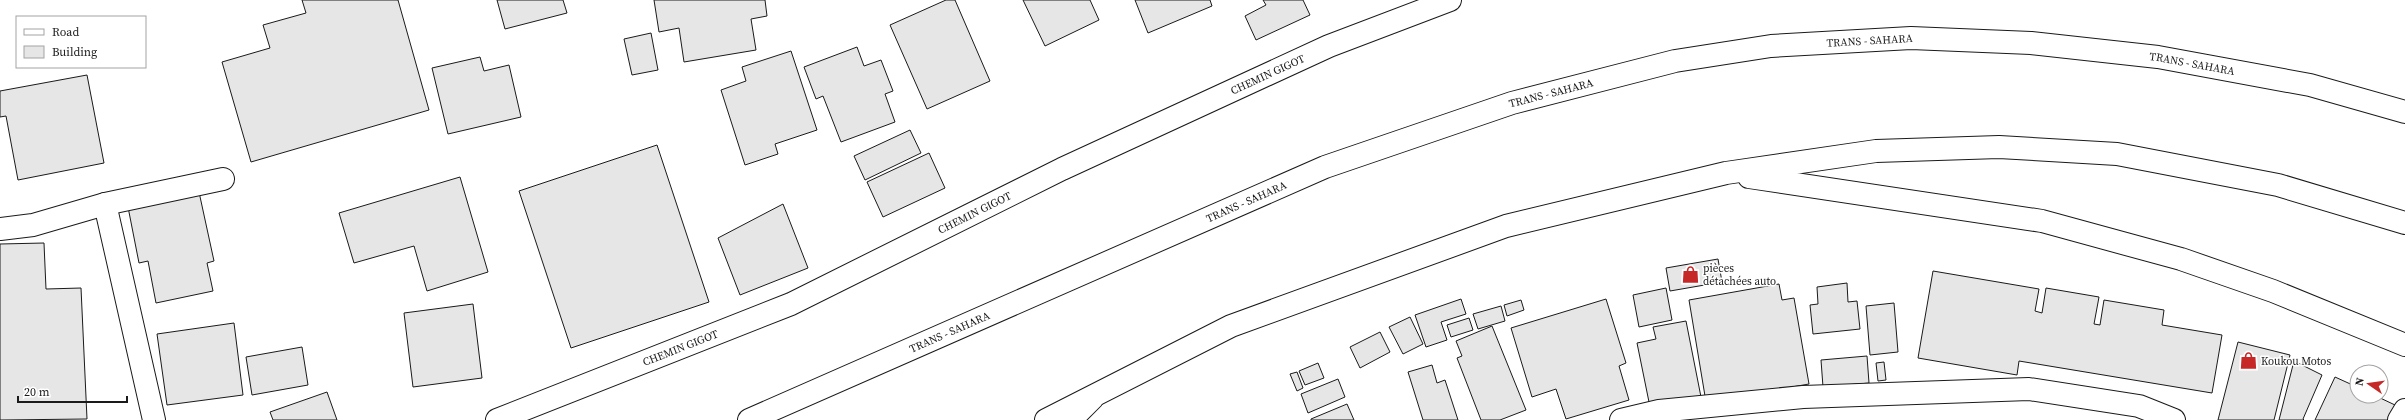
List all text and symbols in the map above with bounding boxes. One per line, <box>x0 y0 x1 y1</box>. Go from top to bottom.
legend <box>16 16 146 68</box>
text: Road <box>52 24 79 40</box>
street label: TRANS - SAHARA <box>1826 30 1914 50</box>
text: Building <box>52 44 97 60</box>
street label: TRANS - SAHARA <box>2149 49 2237 79</box>
street label: CHEMIN GIGOT <box>1228 51 1307 98</box>
street label: TRANS - SAHARA <box>1507 75 1595 111</box>
street label: TRANS - SAHARA <box>1204 177 1289 226</box>
street label: CHEMIN GIGOT <box>935 188 1014 237</box>
place label: pièces détachées auto <box>1703 261 1776 289</box>
shop icon: pièces détachées auto <box>1680 264 1700 284</box>
street label: TRANS - SAHARA <box>907 307 993 356</box>
street label: CHEMIN GIGOT <box>640 326 721 369</box>
shop icon: Koukou Motos <box>2238 351 2258 371</box>
place label: Koukou Motos <box>2261 354 2331 369</box>
north arrow <box>2349 364 2389 404</box>
text: N <box>2352 376 2368 387</box>
scale bar <box>18 378 127 404</box>
text: 20 m <box>24 384 50 400</box>

